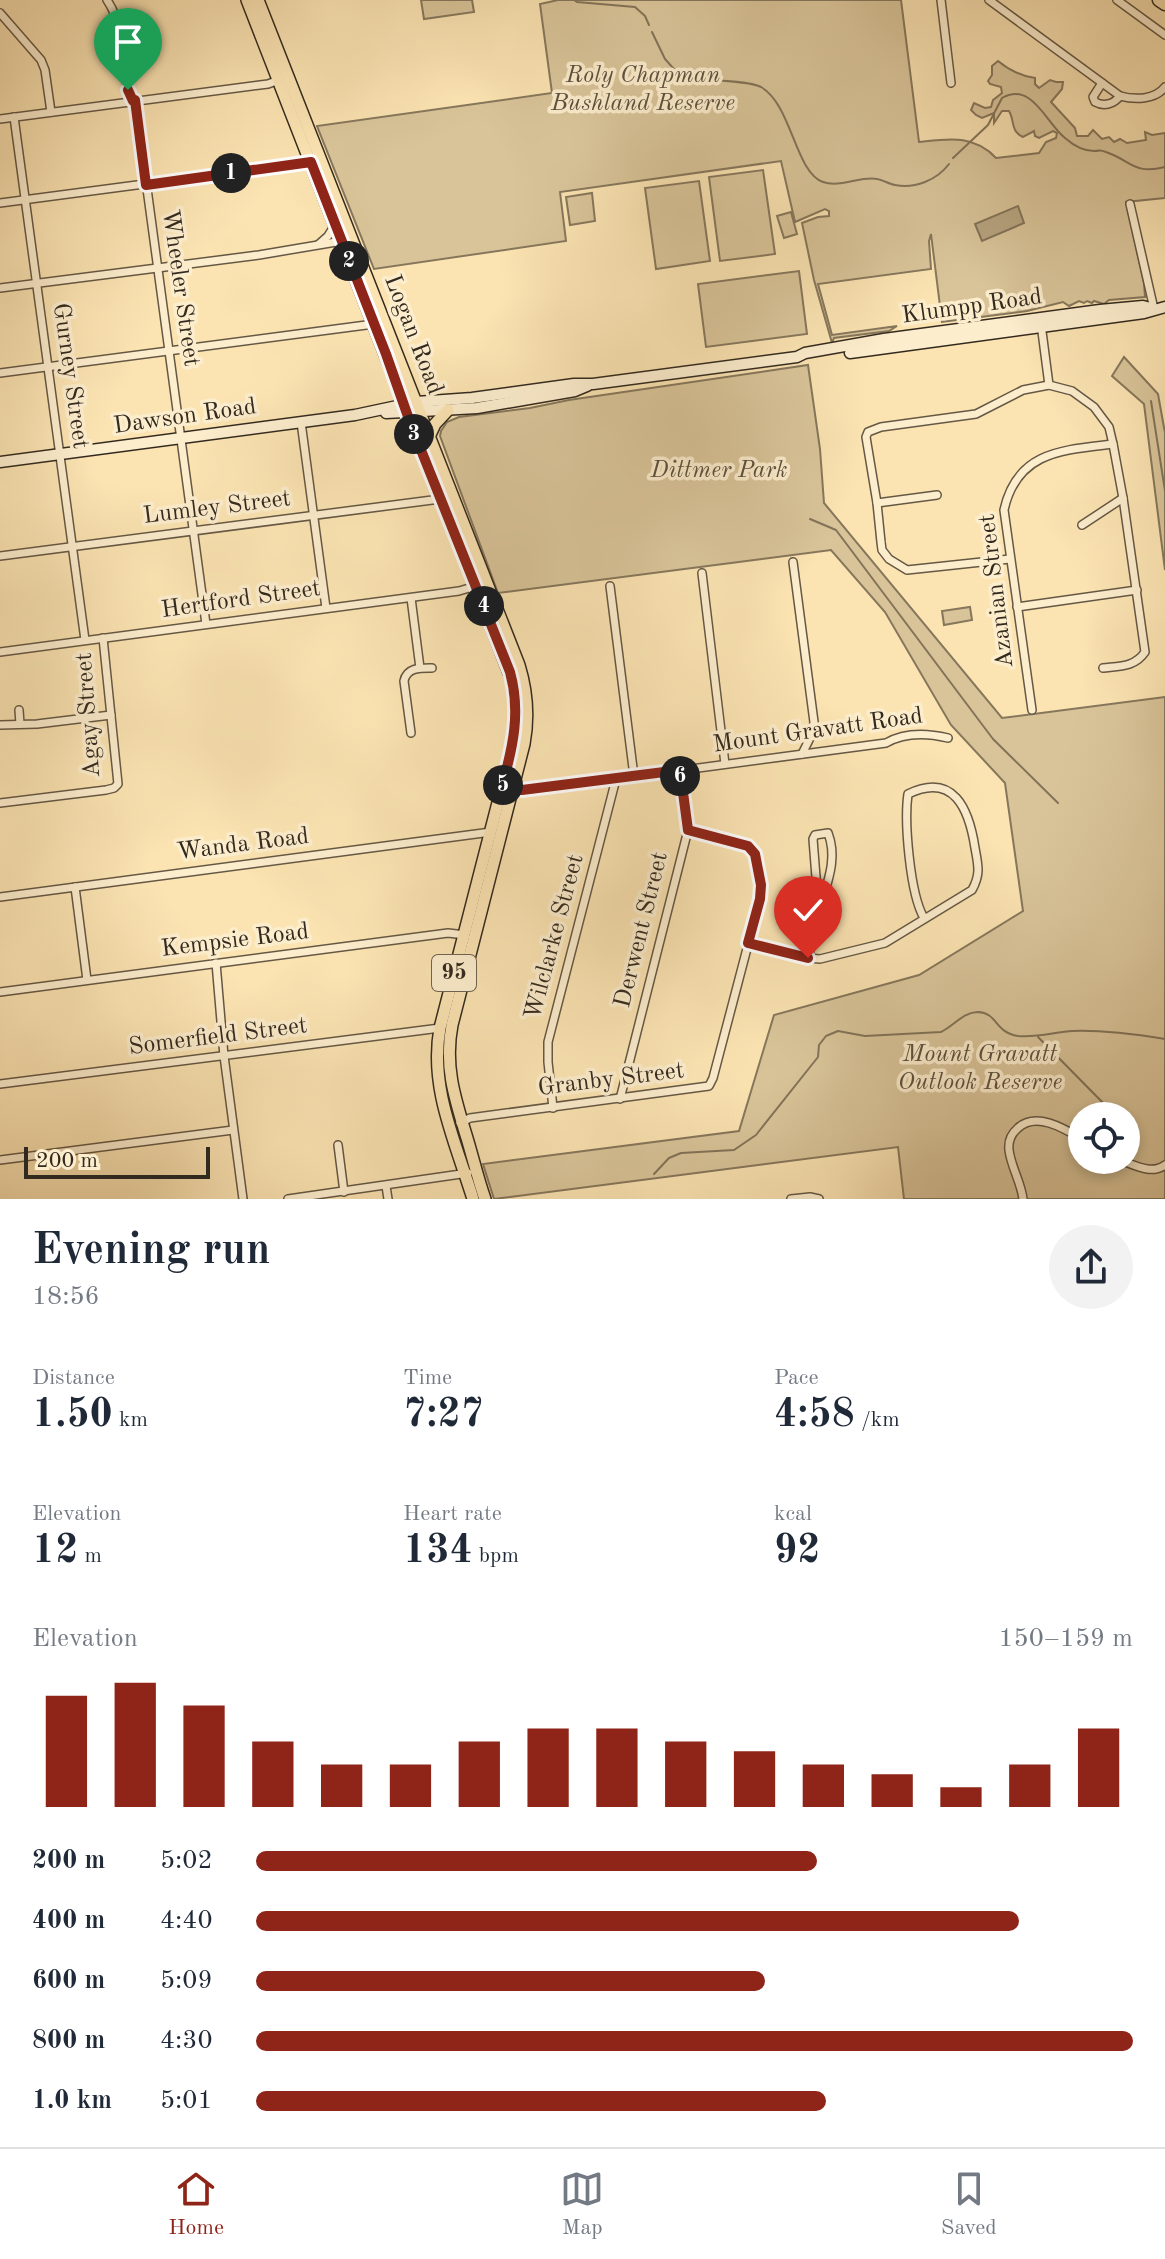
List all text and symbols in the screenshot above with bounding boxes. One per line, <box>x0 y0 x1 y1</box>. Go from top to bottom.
pin <box>94 8 162 90</box>
icon: arrive <box>106 20 150 64</box>
park label: Roly Chapman Bushland Reserve <box>550 64 735 116</box>
pin: 1 <box>211 153 251 193</box>
text: 1 <box>225 162 237 184</box>
street label: Wheeler Street <box>157 208 203 368</box>
pin: 2 <box>329 241 369 281</box>
text: 2 <box>343 250 355 272</box>
street label: Logan Road <box>379 272 447 398</box>
street label: Klumpp Road <box>900 285 1044 329</box>
street label: Gurney Street <box>48 302 92 450</box>
street label: Dawson Road <box>112 395 258 439</box>
pin: 3 <box>394 414 434 454</box>
text: 3 <box>408 423 420 445</box>
park label: Dittmer Park <box>649 459 788 483</box>
street label: Lumley Street <box>142 487 292 529</box>
street label: Azanian Street <box>976 512 1018 670</box>
street label: Hertford Street <box>160 577 322 623</box>
pin: 4 <box>464 586 504 626</box>
text: 4 <box>478 595 490 617</box>
street label: Agay Street <box>73 651 105 779</box>
street label: Mount Gravatt Road <box>711 704 925 758</box>
pin: 6 <box>660 756 700 796</box>
pin: 5 <box>483 765 523 805</box>
text: 6 <box>674 765 686 787</box>
text: 5 <box>497 774 509 796</box>
street label: Wanda Road <box>175 825 311 865</box>
street label: Derwent Street <box>611 850 673 1010</box>
street label: Wilclarke Street <box>521 852 589 1022</box>
pin <box>774 876 842 958</box>
icon: check <box>786 888 830 932</box>
street label: Kempsie Road <box>160 920 310 962</box>
road number: 95 <box>432 955 476 991</box>
street label: Somerfield Street <box>127 1014 309 1060</box>
park label: Mount Gravatt Outlook Reserve <box>898 1043 1062 1095</box>
street label: Granby Street <box>536 1059 686 1101</box>
map controls <box>1068 1102 1140 1174</box>
button: locate <box>1068 1102 1140 1174</box>
scale bar <box>24 1143 210 1179</box>
text: 200 m <box>36 1150 98 1172</box>
button: share <box>1049 1225 1133 1309</box>
text: Evening run <box>32 1229 270 1273</box>
text: 18:56 <box>32 1284 100 1310</box>
text: Distance <box>32 1367 115 1389</box>
text: Time <box>403 1367 452 1389</box>
text: Pace <box>774 1367 819 1389</box>
text: 1.50 <box>32 1396 113 1436</box>
text: 7:27 <box>403 1396 484 1436</box>
text: 4:58 <box>774 1396 855 1436</box>
text: km <box>113 1409 148 1431</box>
text: /km <box>855 1409 900 1431</box>
text: Elevation <box>32 1503 122 1525</box>
text: Heart rate <box>403 1503 502 1525</box>
text: kcal <box>774 1503 812 1525</box>
text: 12 <box>32 1532 78 1572</box>
text: 134 <box>403 1532 473 1572</box>
text: 92 <box>774 1532 820 1572</box>
text: m <box>78 1545 102 1567</box>
text: bpm <box>473 1545 519 1567</box>
text: Elevation <box>32 1626 138 1652</box>
text: 150–159 m <box>998 1626 1133 1652</box>
text: 200 m <box>32 1848 105 1874</box>
text: 5:02 <box>160 1848 213 1874</box>
text: 400 m <box>32 1908 105 1934</box>
text: 4:40 <box>160 1908 213 1934</box>
text: 600 m <box>32 1968 105 1994</box>
text: 5:09 <box>160 1968 213 1994</box>
text: 800 m <box>32 2028 105 2054</box>
text: 4:30 <box>160 2028 213 2054</box>
text: 1.0 km <box>32 2088 112 2114</box>
text: 5:01 <box>160 2088 213 2114</box>
tab: Home <box>168 2167 224 2242</box>
tab: Map <box>560 2167 604 2242</box>
tab: Saved <box>941 2167 997 2242</box>

